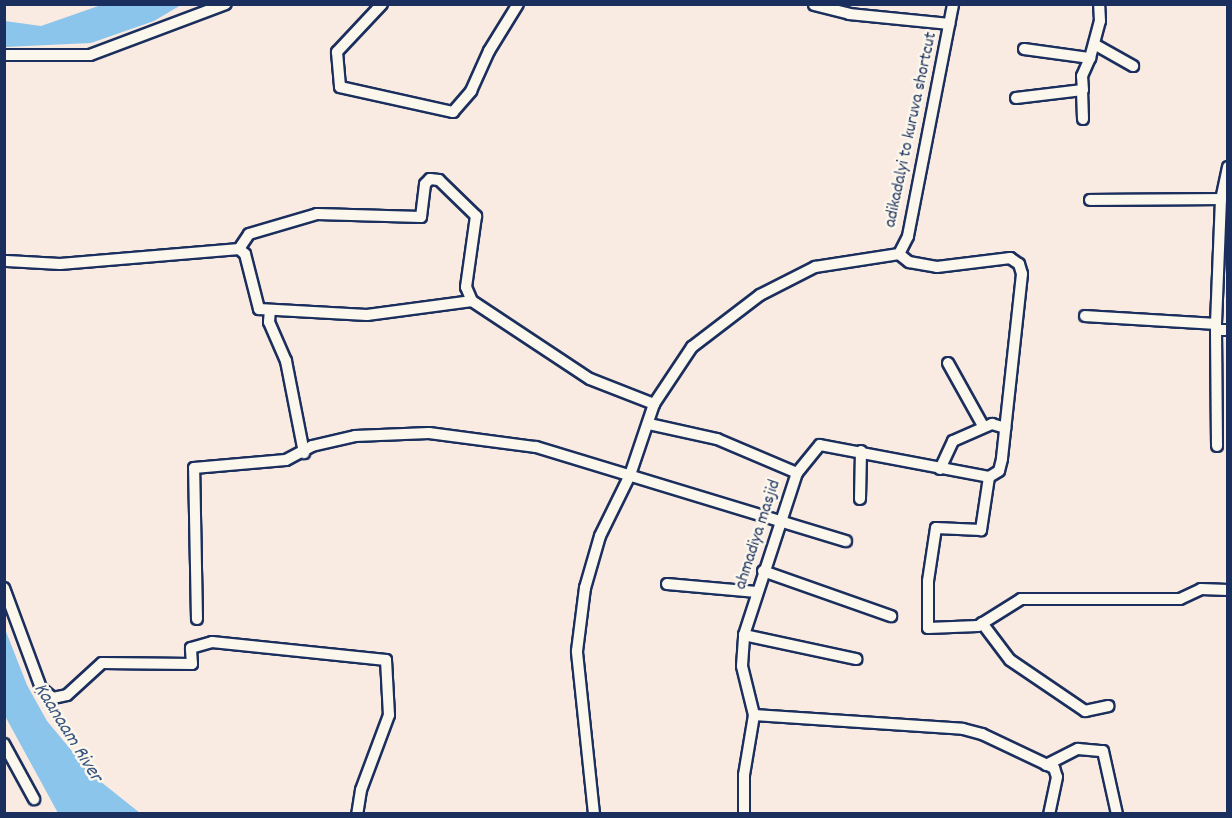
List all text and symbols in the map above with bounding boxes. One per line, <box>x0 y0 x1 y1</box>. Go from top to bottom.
street label: adikadalyi to kuruva shortcut <box>881 30 943 230</box>
street label: ahmadiya masjid <box>731 477 787 593</box>
water label: Kaanaam River <box>27 679 107 787</box>

